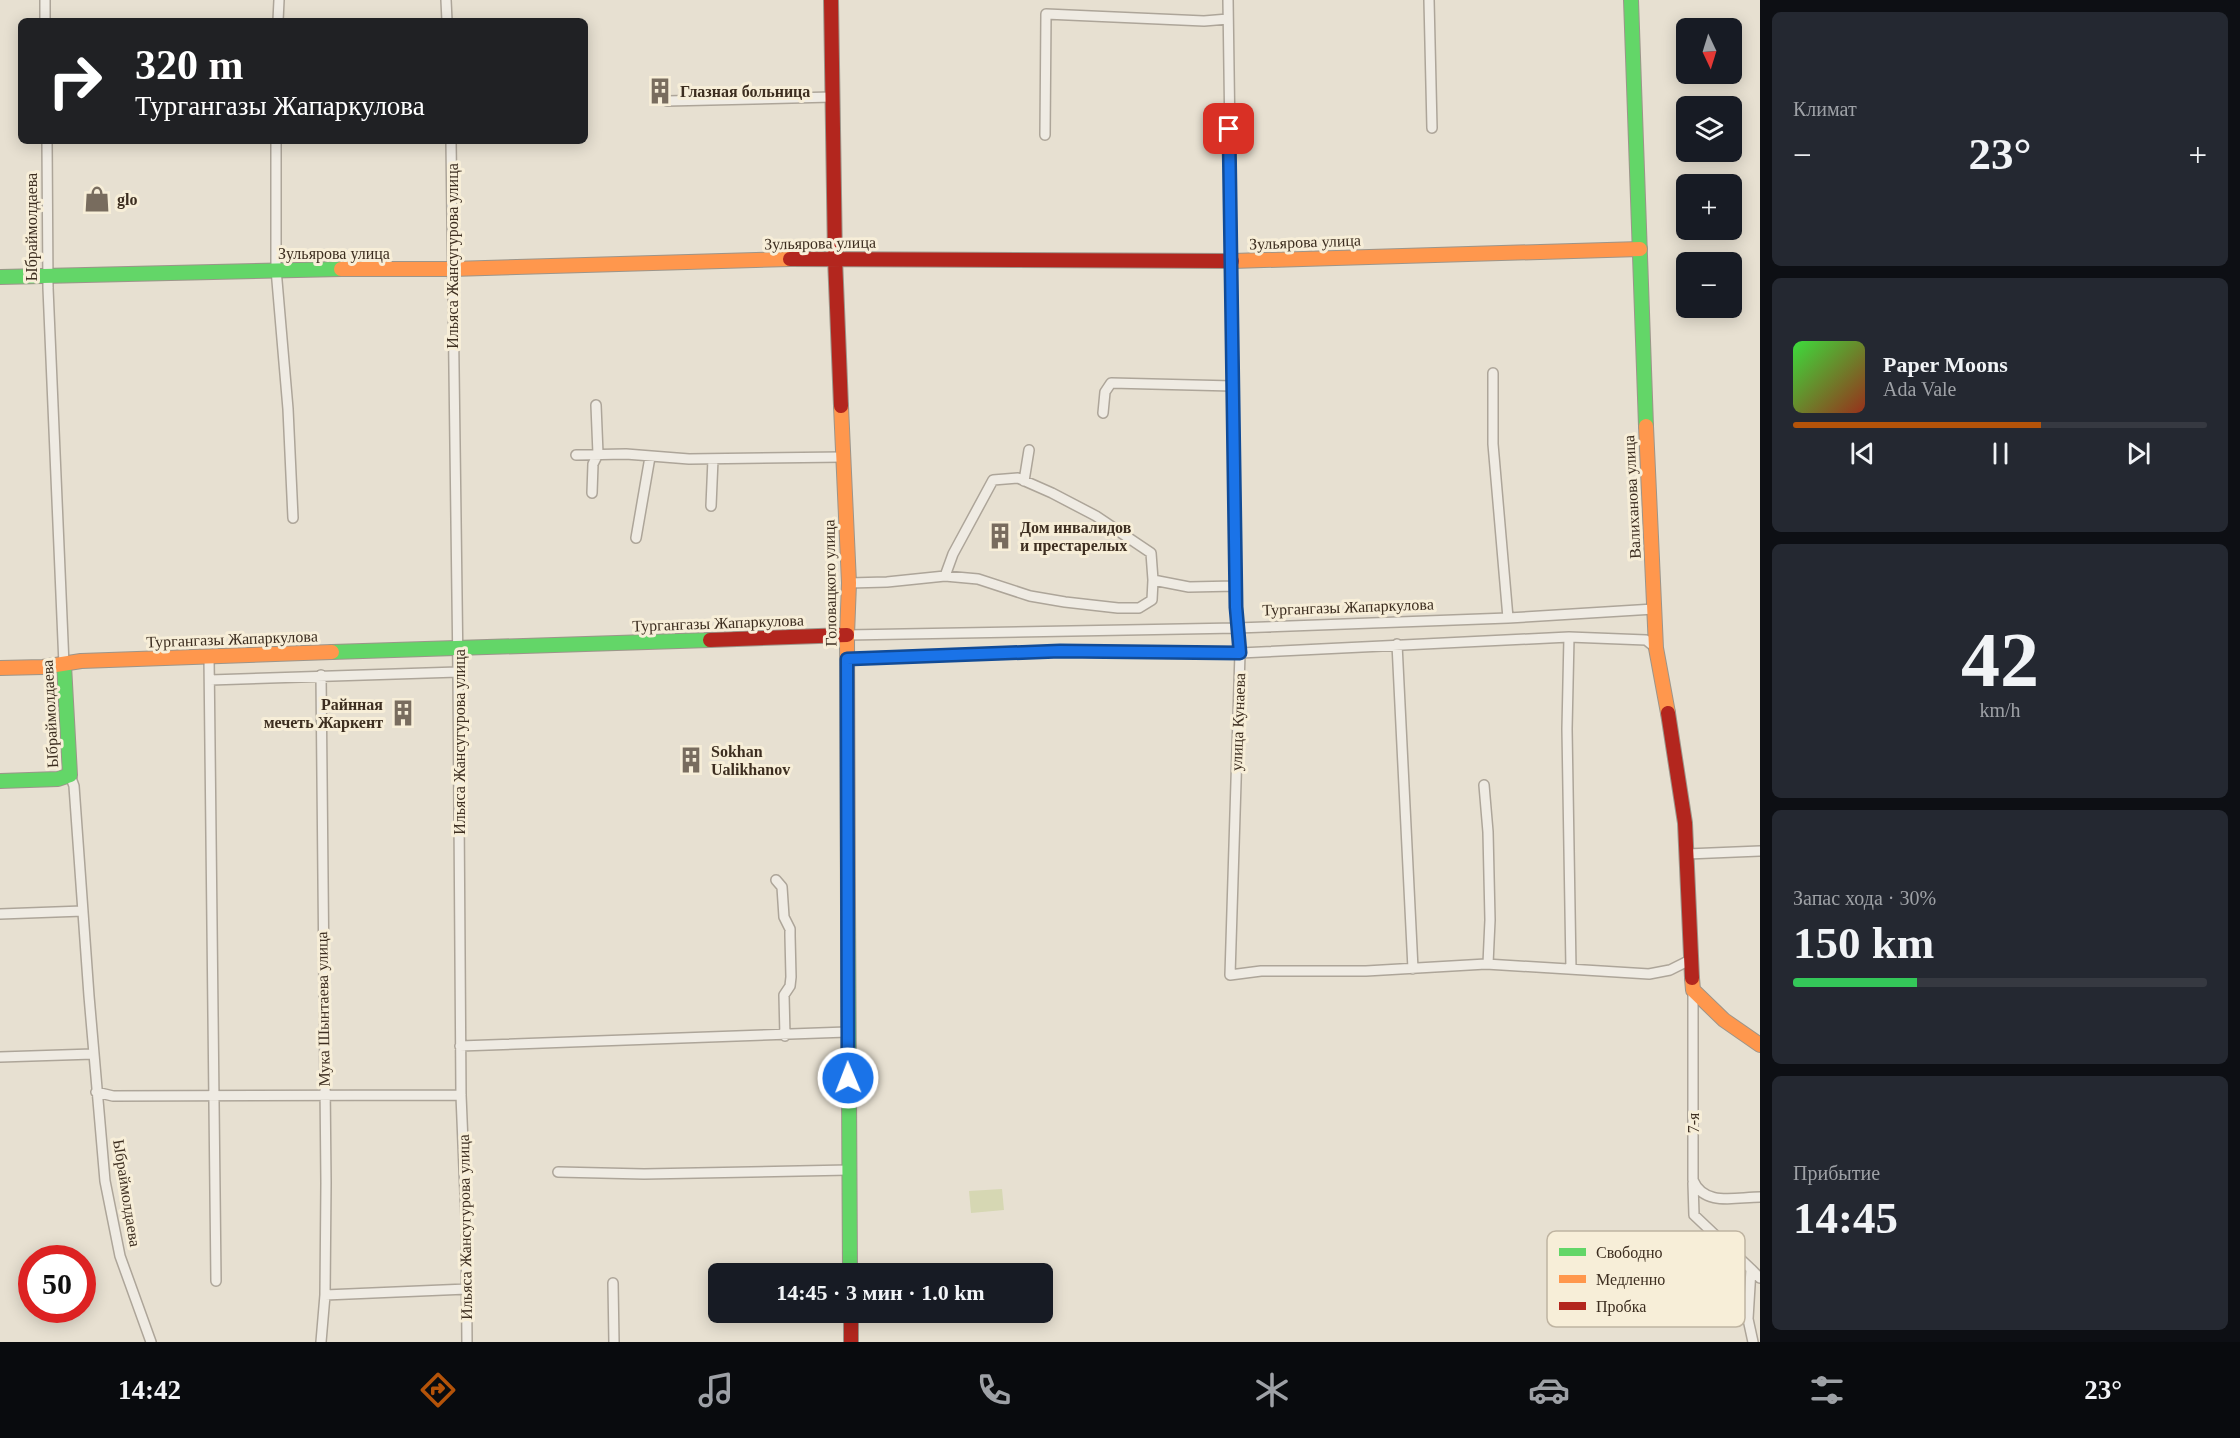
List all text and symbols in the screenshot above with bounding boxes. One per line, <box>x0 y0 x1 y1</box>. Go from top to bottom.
north arrow <box>1676 18 1742 84</box>
map controls <box>1676 18 1742 318</box>
icon: right <box>36 42 114 120</box>
text: 320 m <box>135 42 244 88</box>
building icon: Глазная больница <box>645 76 675 106</box>
place label: Глазная больница <box>680 83 810 100</box>
text: Тургангазы Жапаркулова <box>135 91 425 121</box>
button: layers <box>1676 96 1742 162</box>
text: Климат <box>1793 98 1857 120</box>
pin <box>1203 103 1254 154</box>
icon: arrive <box>1212 112 1245 145</box>
text: 23° <box>1969 129 2032 179</box>
text: − <box>1793 137 1812 173</box>
text: + <box>2188 137 2207 173</box>
street label: Ильяса Жансугурова улица <box>444 163 462 349</box>
street label: Ыбраймолдаева <box>23 173 41 281</box>
button: + <box>1676 174 1742 240</box>
shop icon: glo <box>82 184 112 214</box>
place label: glo <box>117 191 137 209</box>
street label: Зульярова улица <box>1249 232 1361 253</box>
street label: Зульярова улица <box>764 234 876 253</box>
street label: Зульярова улица <box>278 245 390 263</box>
button: − <box>1676 252 1742 318</box>
text: Paper Moons <box>1883 352 2008 377</box>
text: Ada Vale <box>1883 378 1957 400</box>
street label: Валиханова улица <box>1620 435 1645 559</box>
icon: previous <box>1846 437 1879 470</box>
icon: pause <box>1984 437 2017 470</box>
icon: next <box>2122 437 2155 470</box>
street label: Головацкого улица <box>820 519 841 647</box>
place label: Дом инвалидов и престарелых <box>1020 519 1132 555</box>
building icon: Дом инвалидов и престарелых <box>985 521 1015 551</box>
street label: Тургангазы Жапаркулова <box>1262 596 1434 619</box>
street label: Тургангазы Жапаркулова <box>632 612 804 635</box>
text: 42 <box>1961 616 2039 703</box>
street label: Тургангазы Жапаркулова <box>146 628 318 651</box>
street label: Ильяса Жансугурова улица <box>451 649 469 835</box>
street label: Ыбраймолдаева <box>39 659 62 769</box>
street label: улица Кунаева <box>1228 673 1249 771</box>
place label: Райнная мечеть Жаркент <box>264 696 383 732</box>
building icon: Райнная мечеть Жаркент <box>388 698 418 728</box>
text: km/h <box>1979 699 2021 721</box>
place label: Sokhan Ualikhanov <box>711 743 790 778</box>
building icon: Sokhan Ualikhanov <box>676 745 706 775</box>
text: Запас хода · 30% <box>1793 887 1936 909</box>
text: 150 km <box>1793 918 1934 968</box>
street label: Мука Шынтаева улица <box>313 931 334 1087</box>
position arrow <box>816 1046 880 1110</box>
street label: 7-я <box>1685 1112 1702 1133</box>
street label: Ильяса Жансугурова улица <box>455 1134 476 1320</box>
street label: Ыбраймолдаева <box>109 1138 144 1248</box>
text: Прибытие <box>1793 1162 1880 1184</box>
text: 14:45 <box>1793 1193 1898 1243</box>
legend <box>1547 1231 1745 1327</box>
text: Свободно <box>1596 1244 1663 1262</box>
speed limit sign: 50 <box>18 1245 96 1323</box>
text: Медленно <box>1596 1271 1665 1289</box>
text: 14:45 · 3 мин · 1.0 km <box>776 1280 985 1305</box>
text: Пробка <box>1596 1298 1646 1316</box>
icon: directions <box>417 1369 459 1411</box>
icon: music <box>695 1369 737 1411</box>
icon: phone <box>973 1369 1015 1411</box>
icon: climate <box>1251 1369 1293 1411</box>
icon: car <box>1528 1369 1570 1411</box>
icon: filters <box>1806 1369 1848 1411</box>
text: 14:42 <box>118 1375 181 1405</box>
text: 23° <box>2084 1375 2122 1405</box>

